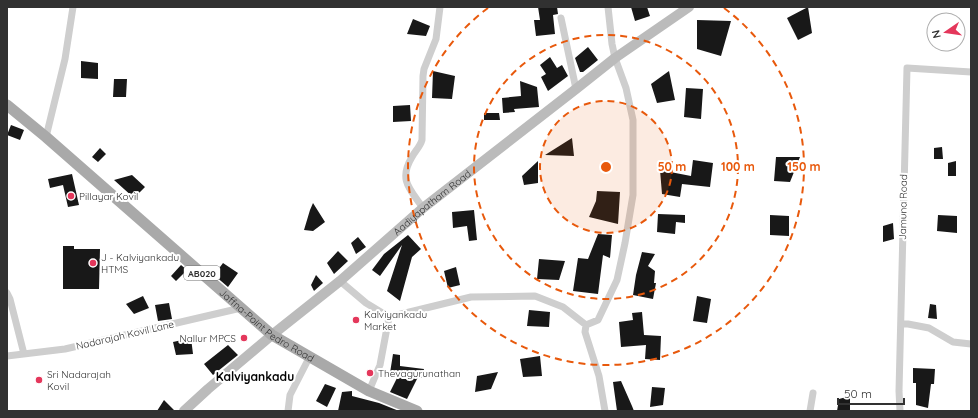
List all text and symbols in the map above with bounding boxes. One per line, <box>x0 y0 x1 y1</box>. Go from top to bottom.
north arrow <box>926 12 966 52</box>
text: N <box>929 29 944 40</box>
text: 50 m <box>658 159 686 174</box>
text: 100 m <box>721 159 755 174</box>
text: 150 m <box>787 159 821 174</box>
centre of rings <box>599 160 613 174</box>
street label: Aadiyapatham Road <box>390 167 473 238</box>
street label: Jamuna Road <box>896 174 910 240</box>
place label: Pillayar Kovil <box>79 190 138 203</box>
marker: Pillayar Kovil <box>66 191 76 201</box>
place label: J - Kalviyankadu HTMS <box>101 251 179 276</box>
marker: J - Kalviyankadu HTMS <box>88 258 98 268</box>
road number: AB020 <box>184 266 220 280</box>
street label: Jaffna-Point Pedro Road <box>217 286 317 365</box>
place label: Kalviyankadu Market <box>364 308 427 333</box>
marker: Kalviyankadu Market <box>351 315 361 325</box>
street label: Nadarajah Kovil Lane <box>75 317 176 353</box>
place label: Nallur MPCS <box>179 332 236 345</box>
marker: Nallur MPCS <box>239 333 249 343</box>
place label: Thevagurunathan <box>378 367 461 380</box>
place label: Sri Nadarajah Kovil <box>47 368 111 393</box>
marker: Thevagurunathan <box>365 368 375 378</box>
district label: Kalviyankadu <box>216 369 294 384</box>
marker: Sri Nadarajah Kovil <box>34 375 44 385</box>
scale bar <box>838 380 904 406</box>
text: 50 m <box>844 386 872 401</box>

